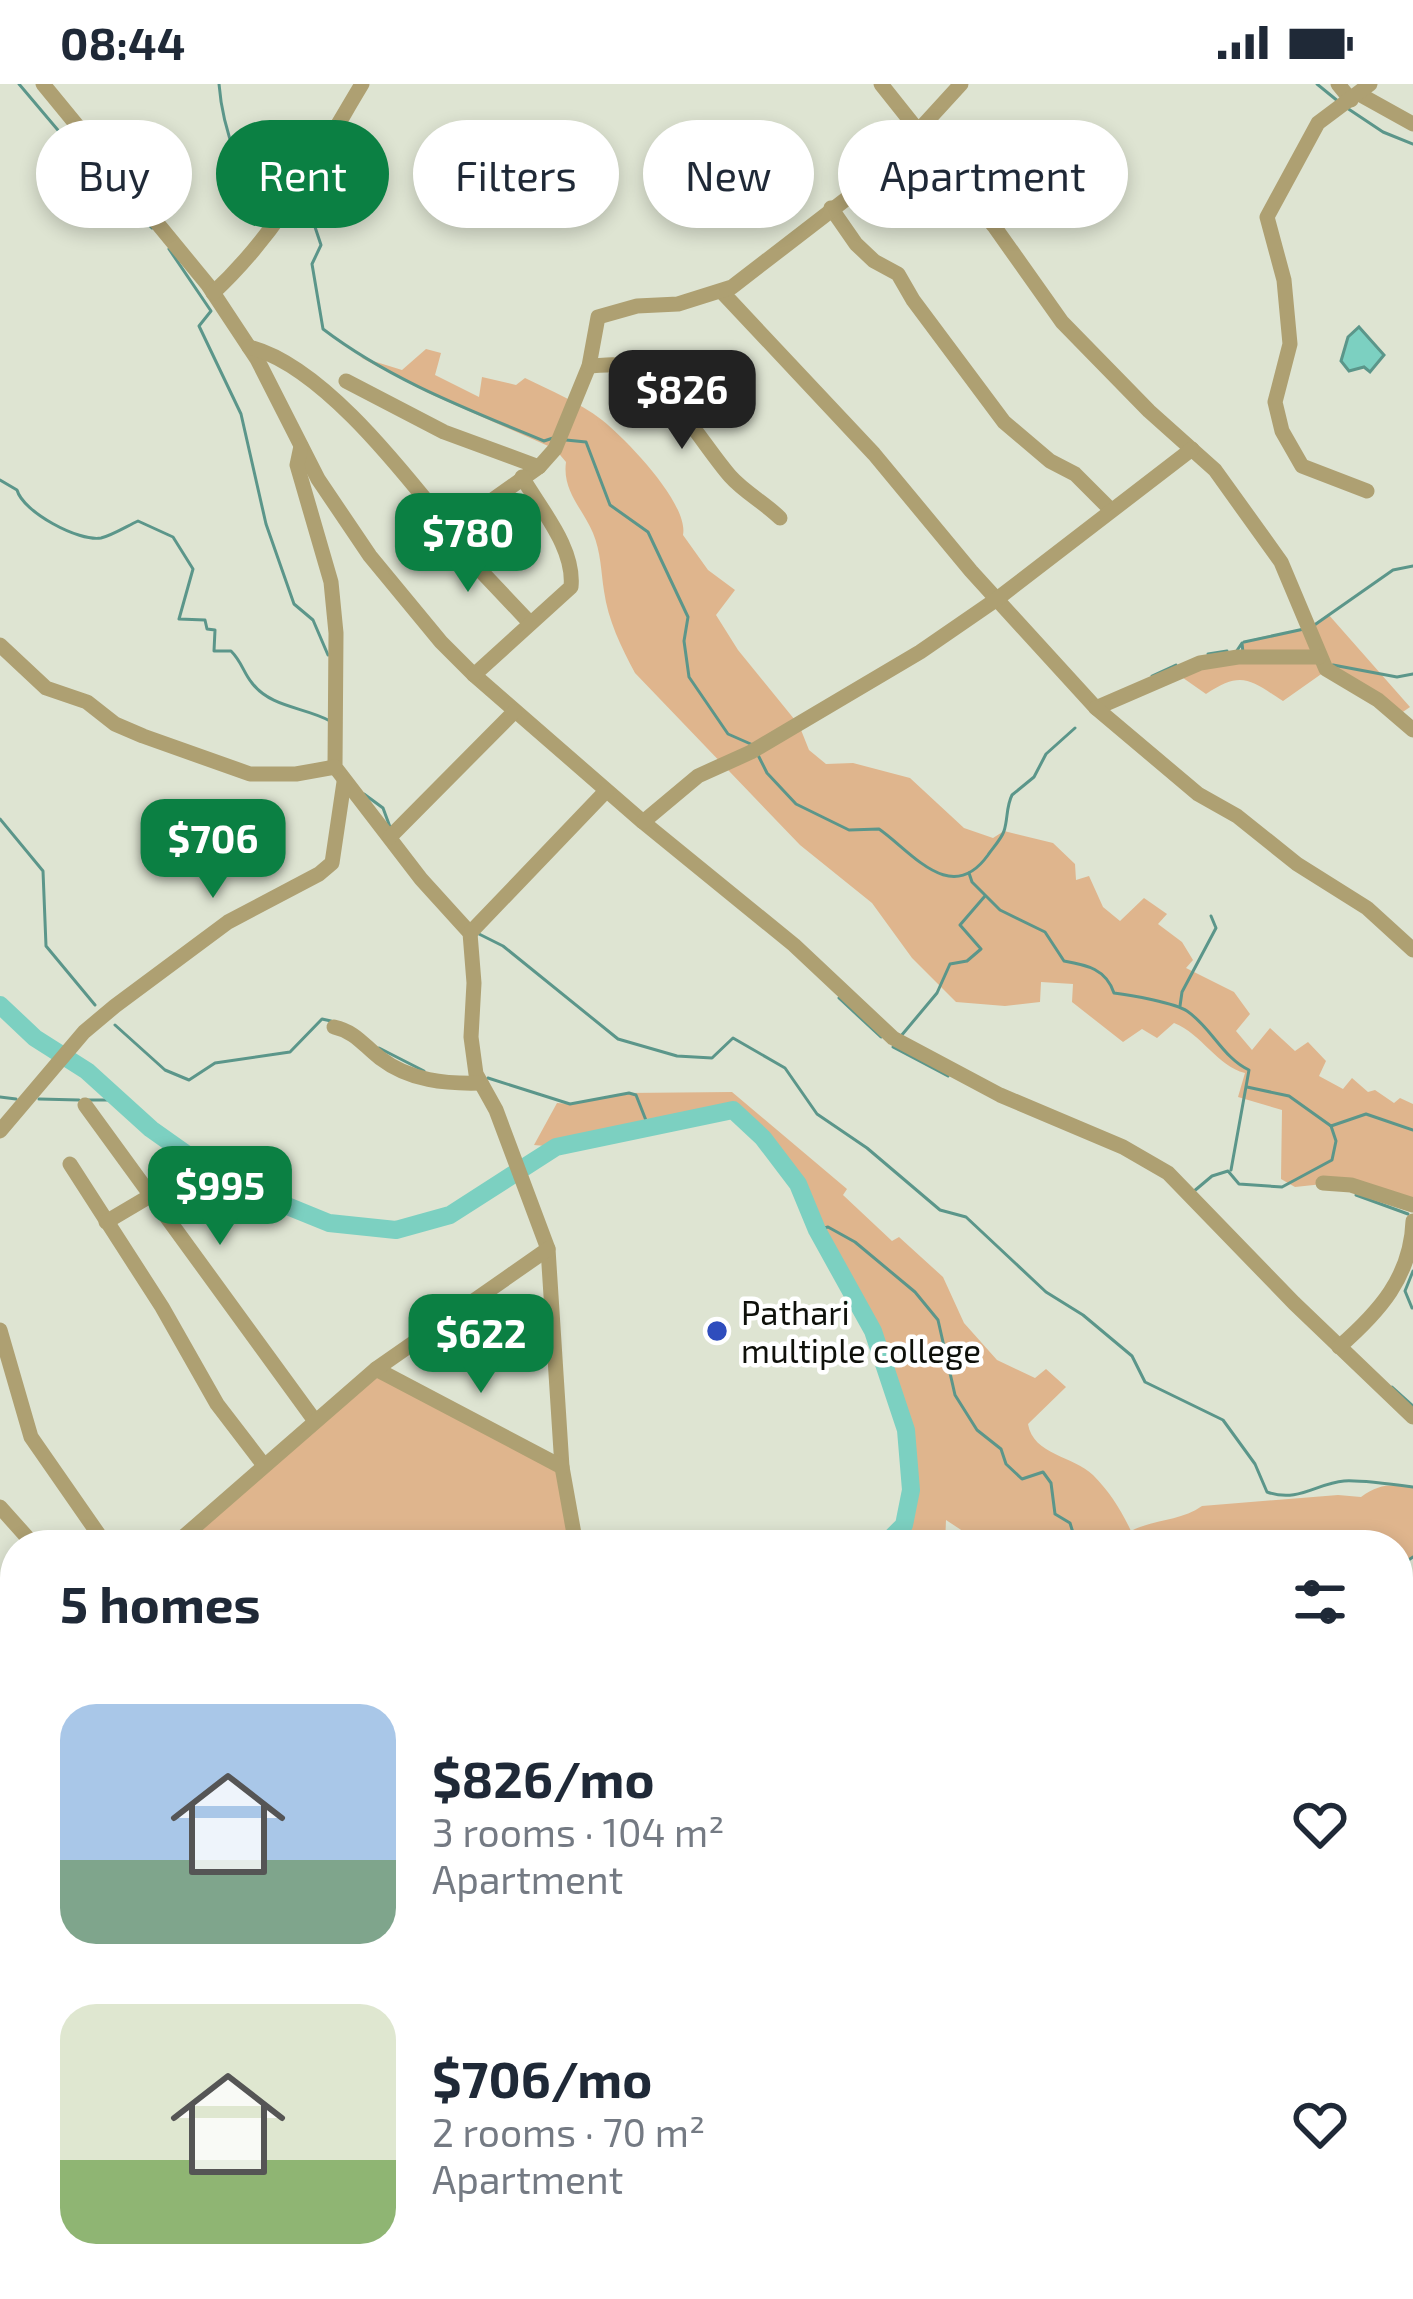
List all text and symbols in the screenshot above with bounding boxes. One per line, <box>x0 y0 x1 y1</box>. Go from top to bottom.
text: 08:44 <box>60 15 185 69</box>
chip: Buy <box>36 120 192 228</box>
chip: Rent <box>216 120 389 228</box>
chip: Filters <box>413 120 619 228</box>
chip: New <box>643 120 814 228</box>
chip: Apartment <box>838 120 1128 228</box>
pin: $826 <box>611 350 753 452</box>
text: $826 <box>636 365 728 412</box>
pin: $780 <box>397 493 539 595</box>
text: $780 <box>422 508 514 555</box>
pin: $706 <box>142 799 284 901</box>
text: $706 <box>168 814 258 861</box>
pin: $995 <box>149 1146 291 1248</box>
text: $995 <box>175 1161 265 1208</box>
place label: Pathari multiple college <box>741 1292 981 1370</box>
pin: $622 <box>410 1294 552 1396</box>
text: $622 <box>436 1309 526 1356</box>
marker: Pathari multiple college <box>704 1318 730 1344</box>
icon: filters <box>1287 1569 1353 1635</box>
text: 5 homes <box>60 1572 261 1633</box>
text: $826/mo <box>432 1747 655 1808</box>
icon: home <box>156 1752 300 1896</box>
icon: heart <box>1287 1791 1353 1857</box>
text: 3 rooms · 104 m² <box>432 1808 724 1855</box>
text: Apartment <box>432 1855 623 1902</box>
text: $706/mo <box>432 2047 652 2108</box>
icon: home <box>156 2052 300 2196</box>
icon: heart <box>1287 2091 1353 2157</box>
text: 2 rooms · 70 m² <box>432 2108 705 2155</box>
text: Apartment <box>432 2155 623 2202</box>

